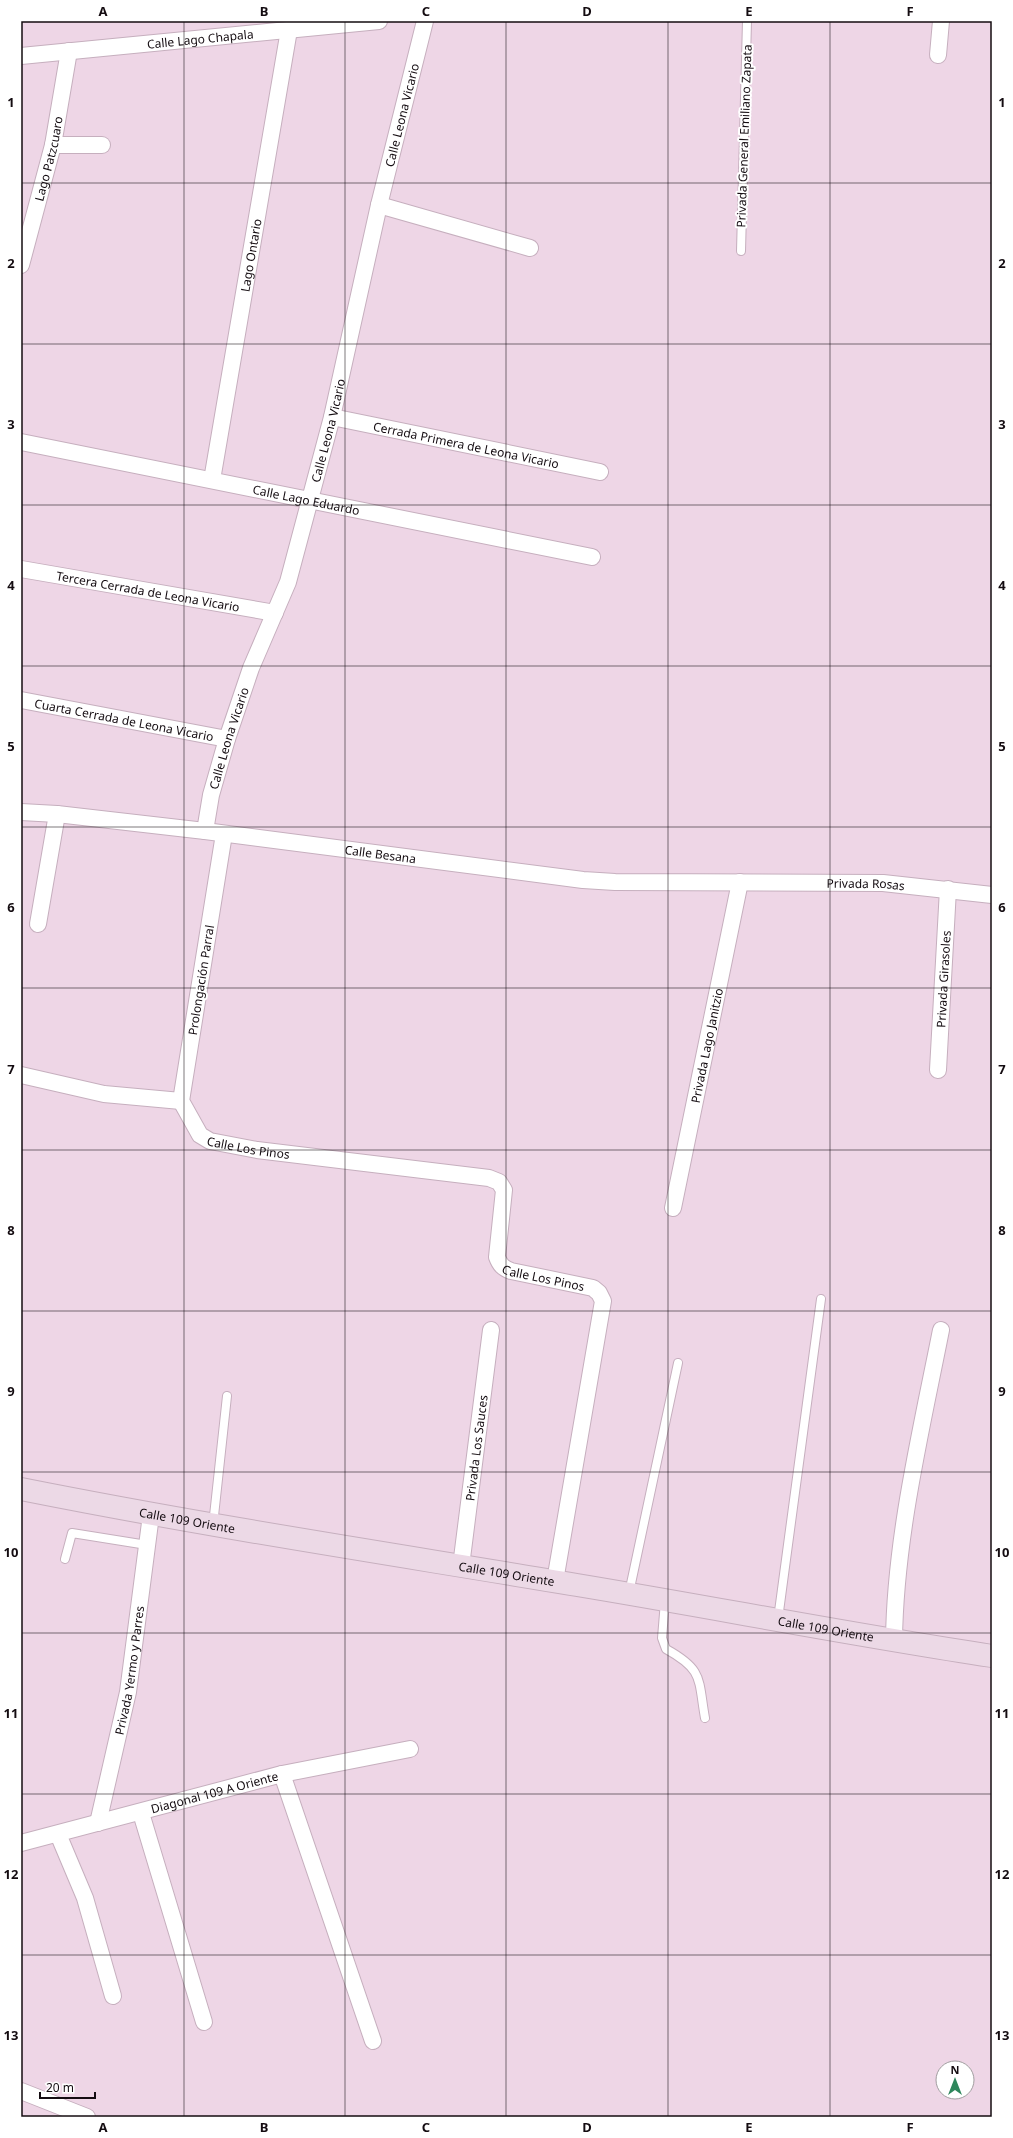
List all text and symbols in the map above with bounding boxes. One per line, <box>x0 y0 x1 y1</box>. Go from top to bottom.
text: A <box>99 2 108 20</box>
text: B <box>260 2 268 20</box>
text: C <box>422 2 430 20</box>
text: D <box>582 2 592 20</box>
text: E <box>745 2 753 20</box>
text: F <box>906 2 914 20</box>
street label: Calle Lago Chapala <box>146 25 254 52</box>
street label: Privada General Emiliano Zapata <box>732 44 756 228</box>
street label: Calle Leona Vicario <box>380 61 423 169</box>
text: 1 <box>7 93 15 111</box>
text: 1 <box>998 93 1006 111</box>
street label: Lago Patzcuaro <box>30 115 66 203</box>
street label: Lago Ontario <box>236 217 265 293</box>
text: 2 <box>7 254 15 272</box>
text: 2 <box>998 254 1006 272</box>
street label: Calle Leona Vicario <box>306 377 349 484</box>
text: 3 <box>7 415 15 433</box>
text: 3 <box>998 415 1006 433</box>
street label: Cerrada Primera de Leona Vicario <box>372 417 561 472</box>
street label: Calle Lago Eduardo <box>251 480 361 519</box>
street label: Tercera Cerrada de Leona Vicario <box>55 567 241 615</box>
text: 4 <box>7 576 15 594</box>
text: 4 <box>998 576 1006 594</box>
street label: Calle Leona Vicario <box>205 685 252 791</box>
street label: Cuarta Cerrada de Leona Vicario <box>33 694 215 745</box>
text: 5 <box>7 737 15 755</box>
text: 5 <box>998 737 1006 755</box>
street label: Calle Besana <box>344 841 417 867</box>
street label: Privada Rosas <box>827 874 906 894</box>
text: 6 <box>7 898 15 916</box>
text: 6 <box>998 898 1006 916</box>
street label: Prolongación Parral <box>184 924 218 1036</box>
street label: Privada Girasoles <box>932 930 954 1028</box>
street label: Privada Lago Janitzio <box>686 986 727 1104</box>
text: 7 <box>7 1060 15 1078</box>
text: 7 <box>998 1060 1006 1078</box>
street label: Calle Los Pinos <box>206 1132 291 1162</box>
text: 8 <box>7 1221 15 1239</box>
text: 8 <box>998 1221 1006 1239</box>
street label: Calle Los Pinos <box>499 1260 586 1295</box>
text: 9 <box>7 1382 15 1400</box>
text: 9 <box>998 1382 1006 1400</box>
street label: Privada Los Sauces <box>461 1394 491 1502</box>
street label: Calle 109 Oriente <box>138 1503 237 1537</box>
text: 10 <box>4 1543 18 1561</box>
text: 10 <box>995 1543 1009 1561</box>
street label: Calle 109 Oriente <box>458 1557 556 1590</box>
street label: Privada Yermo y Parres <box>110 1605 148 1736</box>
street label: Calle 109 Oriente <box>777 1612 875 1645</box>
text: 11 <box>4 1704 18 1722</box>
text: 11 <box>995 1704 1009 1722</box>
street label: Diagonal 109 A Oriente <box>149 1767 280 1817</box>
text: 12 <box>4 1865 18 1883</box>
text: 12 <box>995 1865 1009 1883</box>
text: 13 <box>4 2026 18 2044</box>
text: 13 <box>995 2026 1009 2044</box>
north arrow <box>935 2060 975 2100</box>
text: N <box>951 2062 959 2077</box>
scale bar <box>40 2074 95 2100</box>
text: 20 m <box>46 2079 74 2096</box>
text: A <box>99 2118 108 2136</box>
text: B <box>260 2118 268 2136</box>
text: C <box>422 2118 430 2136</box>
text: D <box>582 2118 592 2136</box>
text: E <box>745 2118 753 2136</box>
text: F <box>906 2118 914 2136</box>

